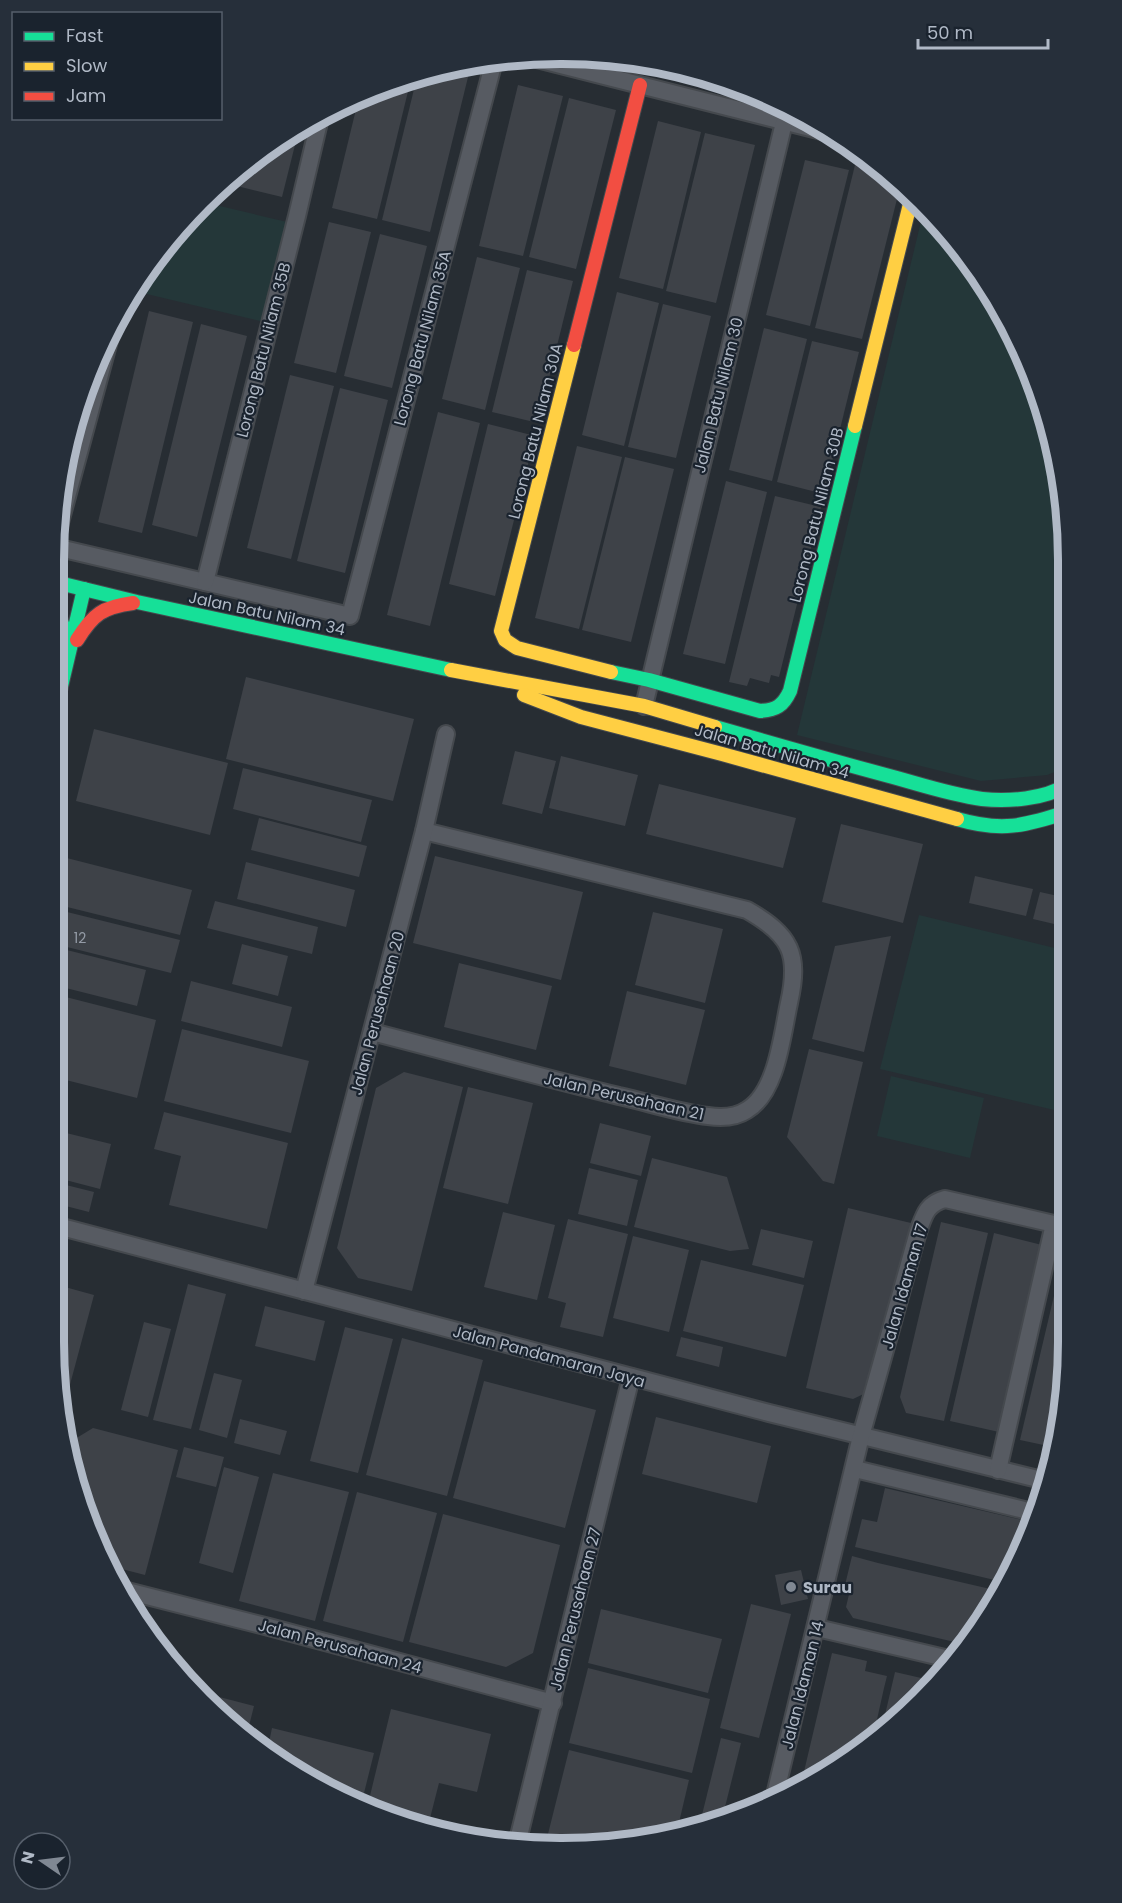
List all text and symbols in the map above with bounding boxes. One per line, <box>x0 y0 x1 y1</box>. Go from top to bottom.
legend <box>12 12 222 120</box>
scale bar <box>918 12 1048 50</box>
text: 50 m <box>927 20 973 45</box>
text: Fast <box>66 23 103 48</box>
text: Slow <box>66 53 108 78</box>
text: Jam <box>66 83 106 108</box>
street label: Lorong Batu Nilam 35A <box>388 248 457 428</box>
street label: Lorong Batu Nilam 35B <box>231 260 296 440</box>
street label: Jalan Batu Nilam 30 <box>688 315 749 475</box>
street label: Lorong Batu Nilam 30A <box>502 341 569 522</box>
street label: Lorong Batu Nilam 30B <box>784 425 849 605</box>
street label: Jalan Batu Nilam 34 <box>186 586 347 641</box>
street label: Jalan Batu Nilam 34 <box>692 718 852 785</box>
house number: 12 <box>74 928 86 948</box>
street label: Jalan Perusahaan 20 <box>345 929 410 1098</box>
street label: Jalan Perusahaan 21 <box>541 1067 706 1126</box>
street label: Jalan Idaman 17 <box>876 1220 933 1352</box>
street label: Jalan Pandamaran Jaya <box>450 1320 648 1393</box>
street label: Jalan Perusahaan 27 <box>544 1525 607 1693</box>
place label: Surau <box>803 1576 852 1599</box>
marker: Surau <box>784 1580 798 1594</box>
street label: Jalan Perusahaan 24 <box>255 1614 424 1679</box>
street label: Jalan Idaman 14 <box>775 1619 830 1752</box>
north arrow <box>12 1831 72 1891</box>
text: N <box>15 1849 41 1866</box>

